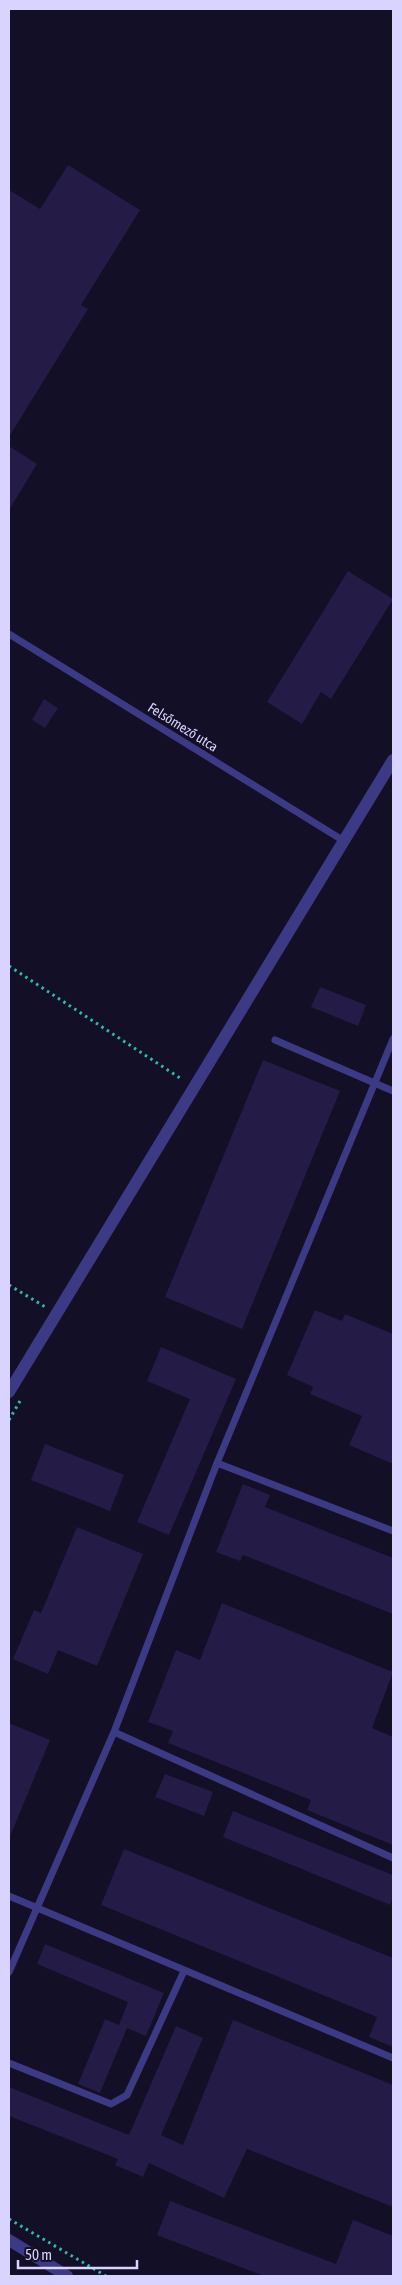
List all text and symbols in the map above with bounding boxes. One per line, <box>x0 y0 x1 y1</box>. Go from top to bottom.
street label: Felsőmező utca <box>145 699 221 755</box>
scale bar <box>18 2238 136 2270</box>
text: 50 m <box>25 2246 52 2263</box>

